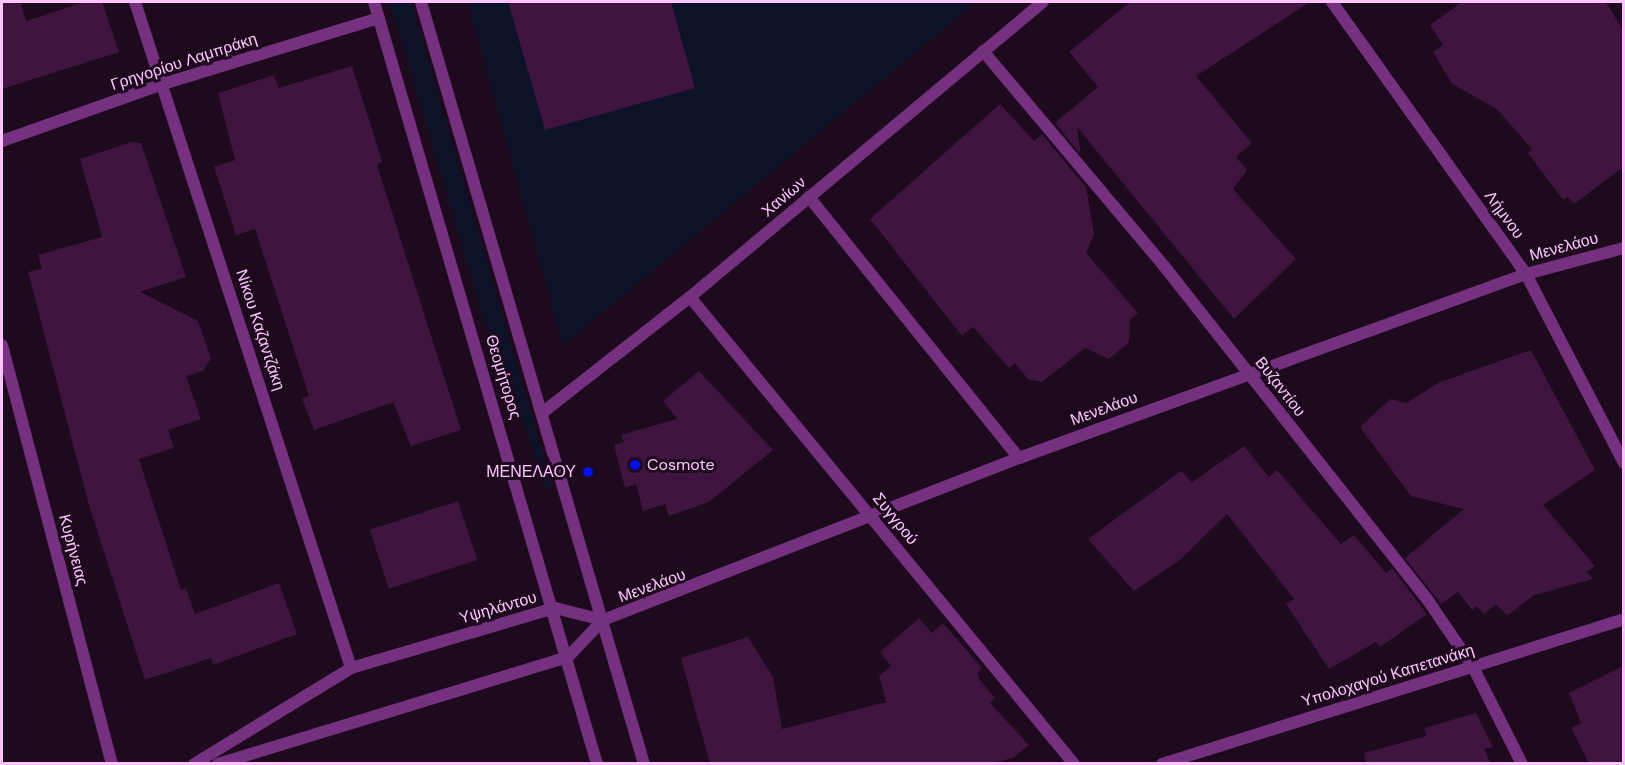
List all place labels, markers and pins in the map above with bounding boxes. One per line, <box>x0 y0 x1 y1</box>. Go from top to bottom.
place label: Cosmote <box>647 455 715 475</box>
marker: Cosmote <box>628 458 642 472</box>
place label: ΜΕΝΕΛΑΟΥ <box>486 462 576 482</box>
marker: ΜΕΝΕΛΑΟΥ <box>581 465 595 479</box>

